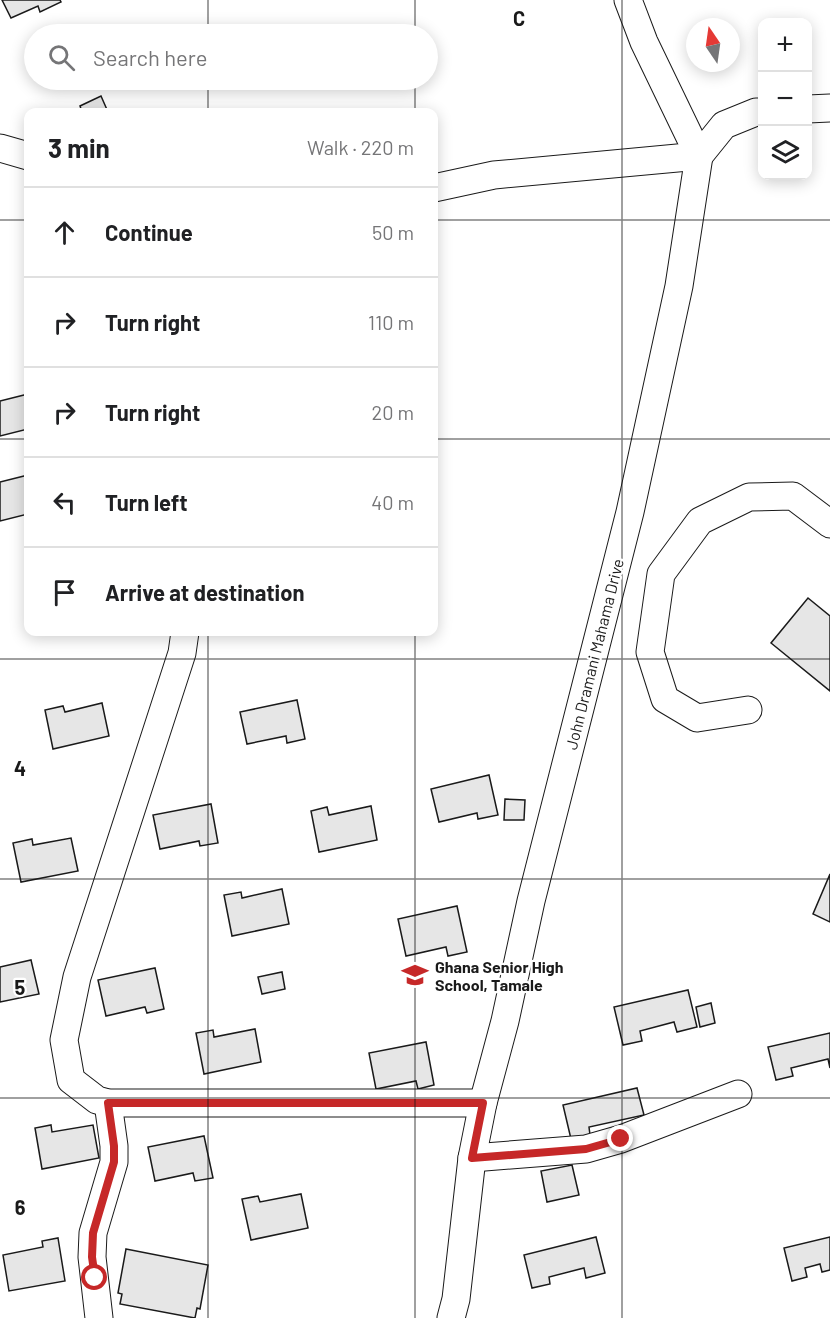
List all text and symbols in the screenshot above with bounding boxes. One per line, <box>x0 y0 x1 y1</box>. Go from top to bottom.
text: C <box>513 6 525 30</box>
north arrow <box>686 18 740 72</box>
map controls <box>758 18 812 180</box>
button: + <box>758 18 812 72</box>
search box <box>24 24 438 90</box>
icon: search <box>45 41 78 74</box>
text: Search here <box>93 44 207 70</box>
button: − <box>758 72 812 126</box>
button: layers <box>758 126 812 180</box>
text: 3 min <box>48 132 110 163</box>
text: Walk · 220 m <box>307 135 414 159</box>
icon: ahead <box>48 216 81 249</box>
text: Continue <box>105 219 193 245</box>
text: 50 m <box>372 220 414 244</box>
icon: right <box>48 306 81 339</box>
text: Turn right <box>105 309 200 335</box>
text: 110 m <box>368 310 414 334</box>
icon: right <box>48 396 81 429</box>
text: Turn right <box>105 399 200 425</box>
text: 20 m <box>371 400 414 424</box>
icon: left <box>48 486 81 519</box>
text: Turn left <box>105 489 188 515</box>
text: 40 m <box>371 490 414 514</box>
street label: John Dramani Mahama Drive <box>561 556 627 752</box>
icon: arrive <box>48 576 81 609</box>
text: Arrive at destination <box>105 579 304 605</box>
text: 4 <box>14 756 26 780</box>
place label: Ghana Senior High School, Tamale <box>435 957 564 994</box>
school or university icon: Ghana Senior High School, Tamale <box>400 960 430 990</box>
text: 5 <box>15 975 26 999</box>
route end <box>607 1125 633 1151</box>
text: 6 <box>15 1195 26 1219</box>
route start <box>81 1264 107 1290</box>

